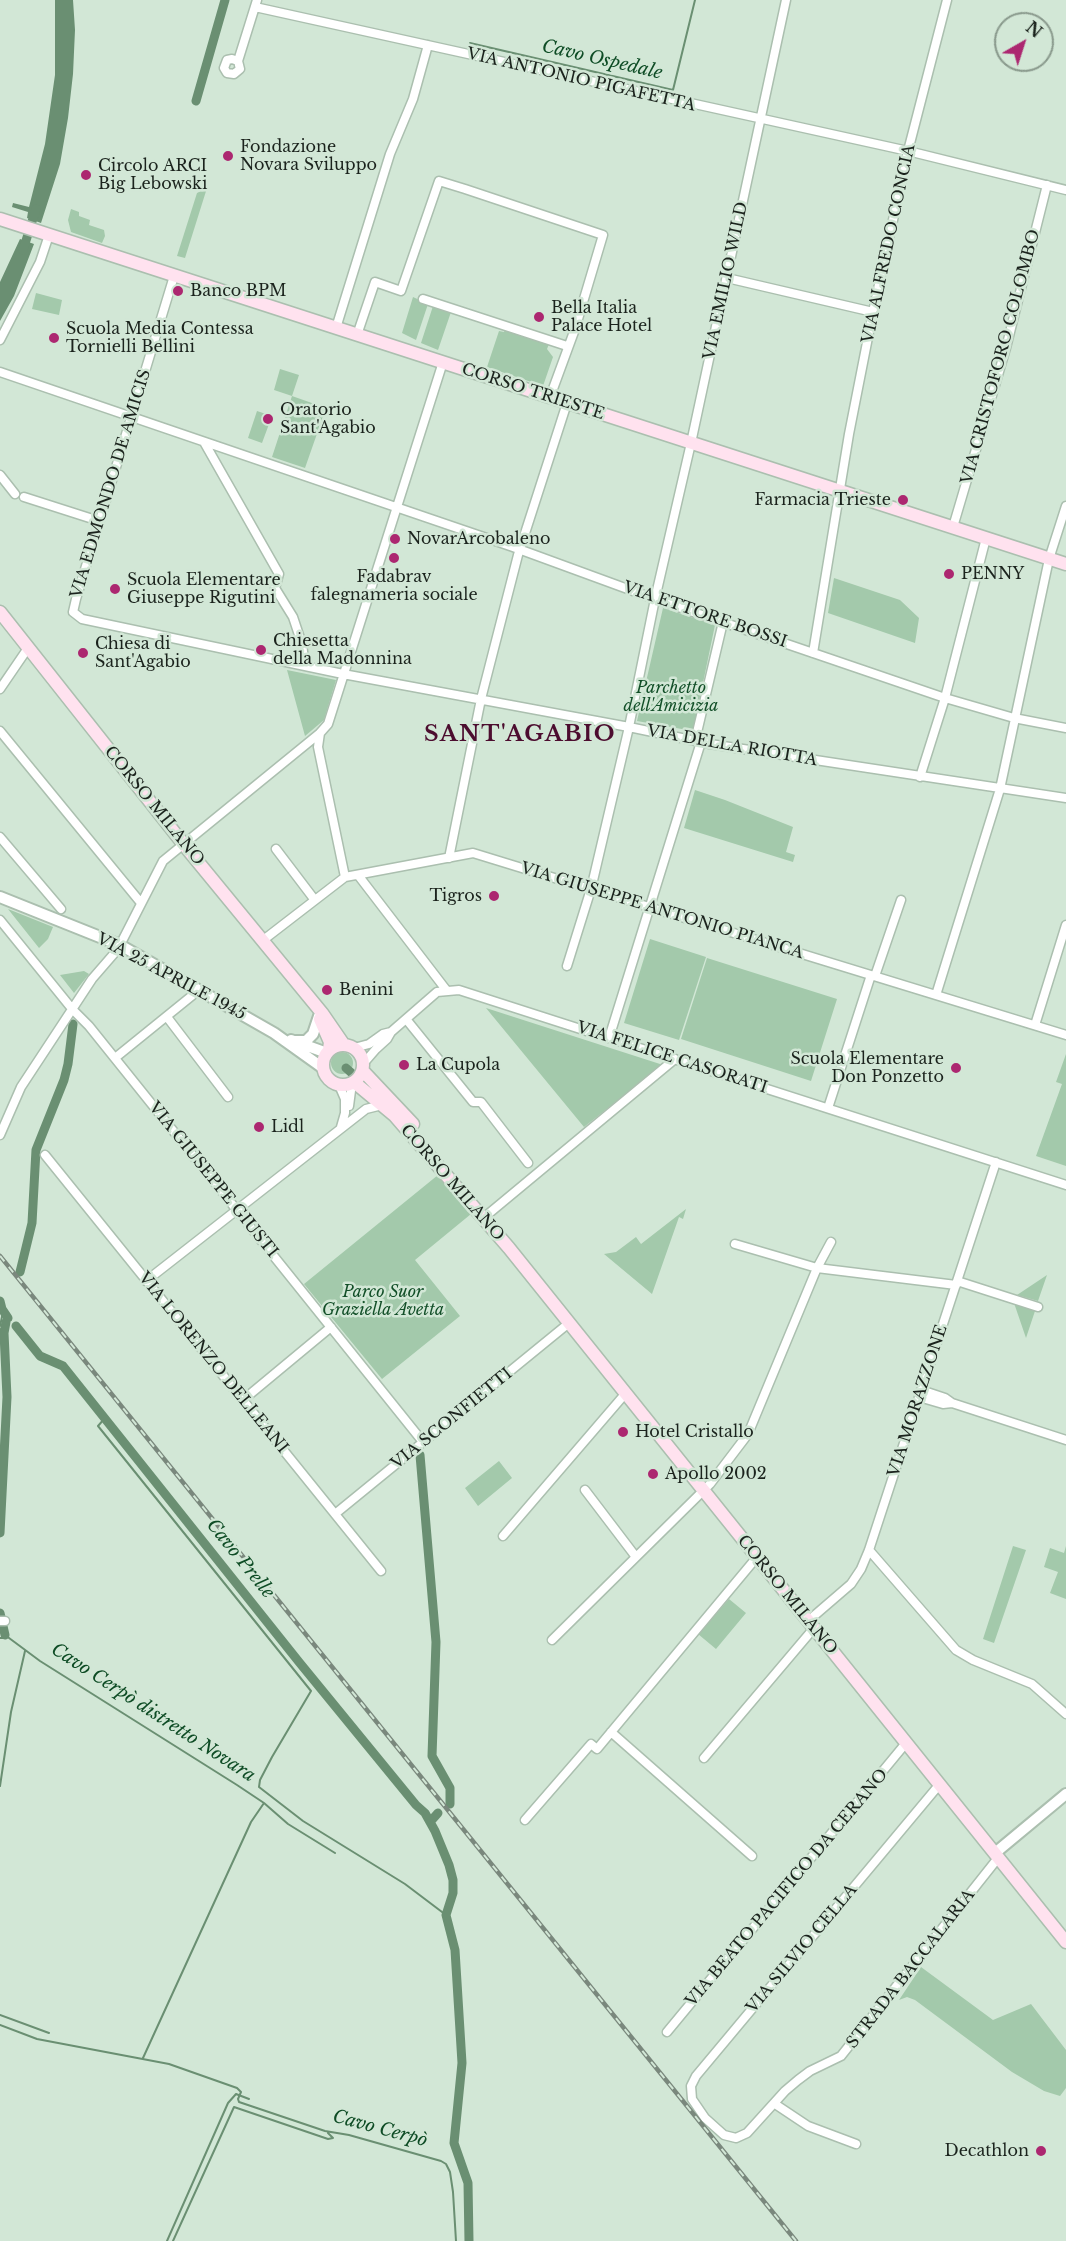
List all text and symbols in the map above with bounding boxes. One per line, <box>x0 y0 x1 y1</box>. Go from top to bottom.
north arrow <box>994 12 1054 72</box>
text: N <box>1022 17 1046 42</box>
water label: Cavo Ospedale <box>540 36 664 84</box>
street label: VIA ANTONIO PIGAFETTA <box>465 44 697 116</box>
place label: Fondazione Novara Sviluppo <box>240 137 377 175</box>
street label: VIA ALFREDO CONCIA <box>859 143 919 345</box>
marker: Fondazione Novara Sviluppo <box>221 149 235 163</box>
place label: Circolo ARCI Big Lebowski <box>98 156 207 194</box>
marker: Circolo ARCI Big Lebowski <box>79 168 93 182</box>
street label: VIA EMILIO WILD <box>700 200 752 362</box>
street label: VIA CRISTOFORO COLOMBO <box>958 228 1044 486</box>
place label: Banco BPM <box>190 281 286 301</box>
marker: Banco BPM <box>171 284 185 298</box>
place label: Bella Italia Palace Hotel <box>551 298 652 336</box>
marker: Bella Italia Palace Hotel <box>532 310 546 324</box>
place label: Scuola Media Contessa Tornielli Bellini <box>66 319 254 357</box>
marker: Scuola Media Contessa Tornielli Bellini <box>47 331 61 345</box>
street label: CORSO TRIESTE <box>459 360 607 424</box>
street label: VIA EDMONDO DE AMICIS <box>67 367 155 601</box>
place label: Oratorio Sant'Agabio <box>280 400 376 438</box>
marker: Oratorio Sant'Agabio <box>261 412 275 426</box>
place label: Farmacia Trieste <box>754 490 891 510</box>
marker: Farmacia Trieste <box>896 493 910 507</box>
place label: NovarArcobaleno <box>407 529 550 549</box>
marker: NovarArcobaleno <box>388 532 402 546</box>
marker: Fadabrav falegnameria sociale <box>387 551 401 565</box>
place label: PENNY <box>961 564 1024 584</box>
place label: Fadabrav falegnameria sociale <box>310 567 478 605</box>
marker: PENNY <box>942 567 956 581</box>
place label: Scuola Elementare Giuseppe Rigutini <box>127 570 281 608</box>
street label: VIA ETTORE BOSSI <box>621 578 789 652</box>
marker: Scuola Elementare Giuseppe Rigutini <box>108 582 122 596</box>
place label: Chiesetta della Madonnina <box>273 631 412 669</box>
place label: Chiesa di Sant'Agabio <box>95 634 191 672</box>
marker: Chiesetta della Madonnina <box>254 643 268 657</box>
marker: Chiesa di Sant'Agabio <box>76 646 90 660</box>
park label: Parchetto dell'Amicizia <box>624 678 718 716</box>
district label: SANT'AGABIO <box>424 722 616 748</box>
street label: VIA DELLA RIOTTA <box>645 722 819 770</box>
street label: CORSO MILANO <box>100 743 208 869</box>
street label: VIA GIUSEPPE ANTONIO PIANCA <box>518 859 806 963</box>
place label: Tigros <box>429 886 482 906</box>
marker: Tigros <box>487 889 501 903</box>
street label: VIA 25 APRILE 1945 <box>93 930 249 1024</box>
place label: Benini <box>339 980 393 1000</box>
marker: Benini <box>320 983 334 997</box>
street label: VIA FELICE CASORATI <box>574 1018 770 1098</box>
place label: Scuola Elementare Don Ponzetto <box>790 1049 944 1087</box>
place label: La Cupola <box>416 1055 500 1075</box>
marker: La Cupola <box>397 1058 411 1072</box>
marker: Scuola Elementare Don Ponzetto <box>949 1061 963 1075</box>
street label: VIA GIUSEPPE GIUSTI <box>144 1098 282 1262</box>
place label: Lidl <box>271 1117 304 1137</box>
marker: Lidl <box>252 1120 266 1134</box>
street label: CORSO MILANO <box>396 1121 508 1245</box>
street label: VIA LORENZO DELLEANI <box>134 1269 292 1457</box>
park label: Parco Suor Graziella Avetta <box>322 1282 444 1320</box>
street label: VIA MORAZZONE <box>884 1322 952 1480</box>
street label: VIA SCONFIETTI <box>388 1364 516 1474</box>
place label: Hotel Cristallo <box>635 1422 754 1442</box>
marker: Hotel Cristallo <box>616 1425 630 1439</box>
place label: Apollo 2002 <box>665 1464 767 1484</box>
marker: Apollo 2002 <box>646 1467 660 1481</box>
water label: Cavo Prelle <box>201 1515 279 1603</box>
street label: CORSO MILANO <box>733 1532 841 1658</box>
water label: Cavo Cerpò distretto Novara <box>47 1639 259 1787</box>
street label: VIA BEATO PACIFICO DA CERANO <box>682 1765 892 2011</box>
street label: VIA SILVIO CELLA <box>743 1881 861 2017</box>
street label: STRADA BACCALARIA <box>843 1886 979 2052</box>
water label: Cavo Cerpò <box>330 2106 430 2152</box>
place label: Decathlon <box>945 2141 1029 2161</box>
marker: Decathlon <box>1034 2144 1048 2158</box>

